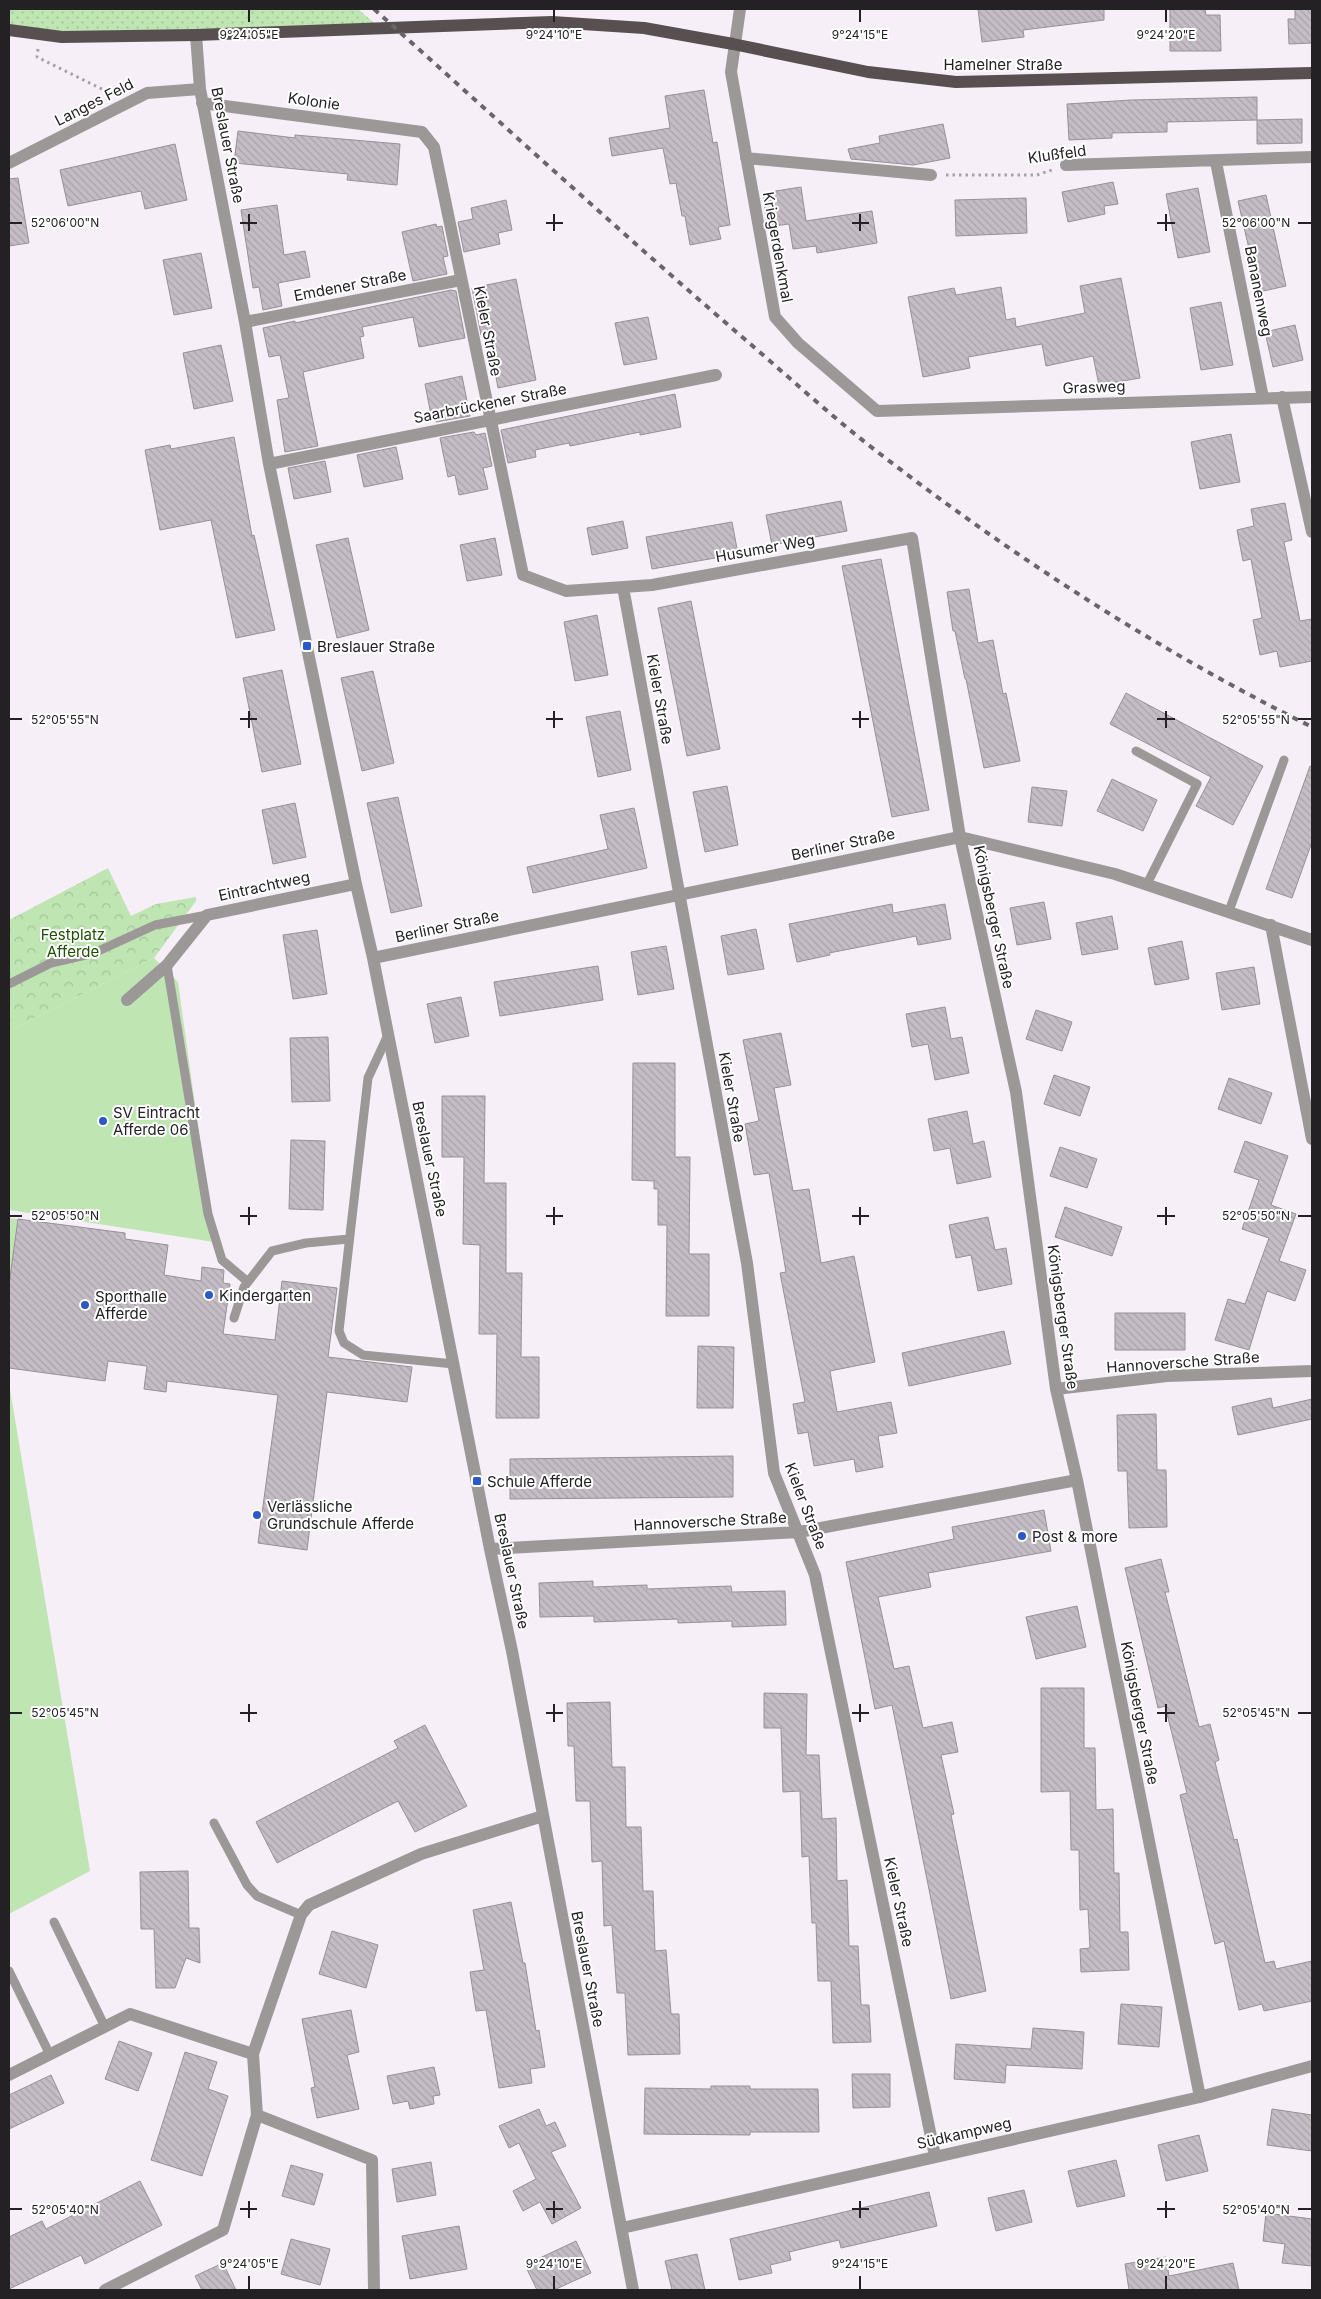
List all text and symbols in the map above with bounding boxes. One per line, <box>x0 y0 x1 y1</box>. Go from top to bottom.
text: 9°24'05"E <box>219 27 279 42</box>
text: 9°24'10"E <box>526 27 582 42</box>
text: 9°24'15"E <box>832 27 888 42</box>
text: 9°24'20"E <box>1136 27 1196 42</box>
street label: Hamelner Straße <box>943 55 1063 74</box>
street label: Langes Feld <box>52 74 136 130</box>
street label: Breslauer Straße <box>207 85 249 205</box>
street label: Kolonie <box>287 88 341 114</box>
street label: Klußfeld <box>1027 141 1087 167</box>
street label: Kriegerdenkmal <box>759 190 797 304</box>
text: 52°06'00"N <box>31 215 99 230</box>
text: 52°06'00"N <box>1222 215 1290 230</box>
street label: Bananenweg <box>1241 244 1277 338</box>
street label: Emdener Straße <box>292 265 408 305</box>
street label: Kieler Straße <box>470 284 506 378</box>
street label: Grasweg <box>1062 376 1126 398</box>
street label: Saarbrückener Straße <box>412 379 568 427</box>
street label: Husumer Weg <box>714 530 816 566</box>
place label: Breslauer Straße <box>317 637 435 656</box>
marker: Breslauer Straße <box>301 640 313 652</box>
street label: Kieler Straße <box>643 652 677 746</box>
text: 52°05'55"N <box>31 712 99 727</box>
text: 52°05'55"N <box>1222 712 1290 727</box>
street label: Berliner Straße <box>789 824 897 864</box>
street label: Königsberger Straße <box>970 844 1018 990</box>
street label: Eintrachtweg <box>217 867 311 905</box>
street label: Berliner Straße <box>393 906 501 946</box>
park label: Festplatz Afferde <box>41 925 105 961</box>
street label: Kieler Straße <box>715 1050 749 1144</box>
street label: Breslauer Straße <box>408 1099 452 1219</box>
place label: SV Eintracht Afferde 06 <box>113 1103 200 1139</box>
marker: SV Eintracht Afferde 06 <box>97 1115 109 1127</box>
text: 52°05'50"N <box>31 1208 99 1223</box>
text: 52°05'50"N <box>1222 1208 1290 1223</box>
street label: Königsberger Straße <box>1043 1243 1083 1391</box>
place label: Kindergarten <box>219 1286 311 1305</box>
place label: Sporthalle Afferde <box>95 1287 167 1323</box>
marker: Kindergarten <box>203 1289 215 1301</box>
marker: Sporthalle Afferde <box>79 1299 91 1311</box>
street label: Hannoversche Straße <box>1106 1347 1260 1377</box>
street label: Kieler Straße <box>781 1460 831 1552</box>
place label: Schule Afferde <box>487 1472 592 1491</box>
marker: Schule Afferde <box>471 1475 483 1487</box>
place label: Verlässliche Grundschule Afferde <box>267 1497 414 1533</box>
street label: Hannoversche Straße <box>633 1507 787 1535</box>
marker: Verlässliche Grundschule Afferde <box>251 1509 263 1521</box>
street label: Breslauer Straße <box>490 1511 534 1631</box>
place label: Post & more <box>1032 1527 1118 1546</box>
marker: Post & more <box>1016 1530 1028 1542</box>
street label: Königsberger Straße <box>1117 1640 1163 1786</box>
text: 52°05'45"N <box>31 1705 99 1720</box>
text: 52°05'45"N <box>1222 1705 1290 1720</box>
street label: Kieler Straße <box>880 1855 918 1949</box>
street label: Breslauer Straße <box>567 1909 609 2029</box>
street label: Südkampweg <box>915 2113 1013 2153</box>
text: 52°05'40"N <box>31 2202 99 2217</box>
text: 52°05'40"N <box>1222 2202 1290 2217</box>
text: 9°24'05"E <box>219 2256 279 2271</box>
text: 9°24'10"E <box>526 2256 582 2271</box>
text: 9°24'15"E <box>832 2256 888 2271</box>
text: 9°24'20"E <box>1136 2256 1196 2271</box>

